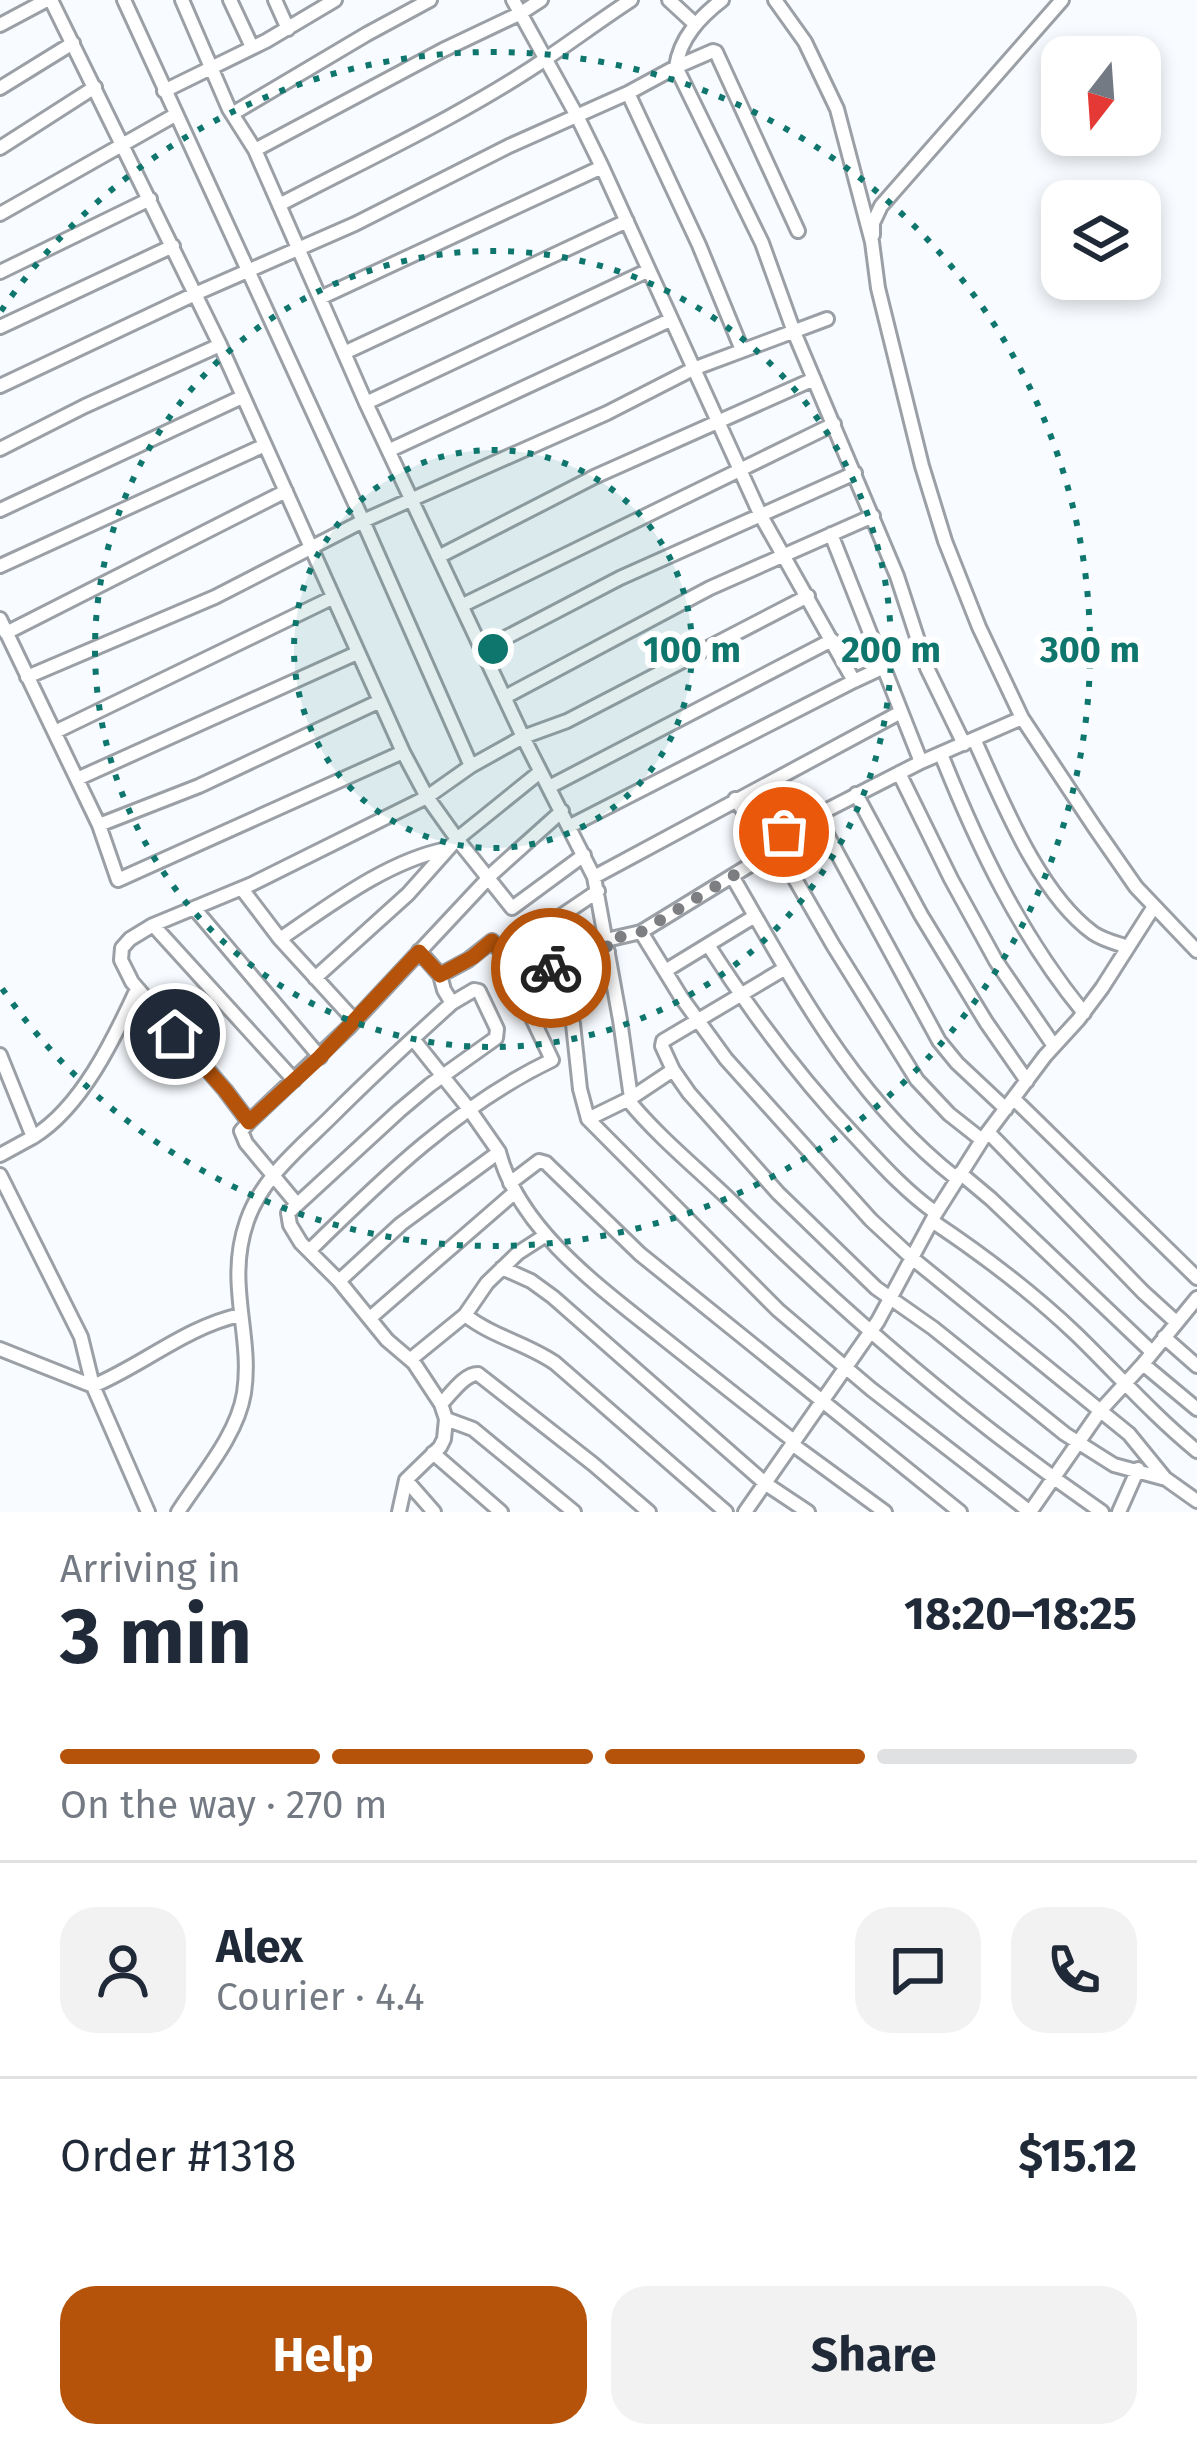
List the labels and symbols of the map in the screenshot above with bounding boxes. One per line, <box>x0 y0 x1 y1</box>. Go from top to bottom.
north arrow <box>1041 36 1161 156</box>
centre of rings <box>472 628 514 670</box>
text: 100 m <box>643 628 741 672</box>
text: 200 m <box>841 628 941 672</box>
text: 300 m <box>1039 628 1140 672</box>
pin <box>733 781 835 883</box>
courier <box>491 908 611 1028</box>
pin <box>124 983 226 1085</box>

